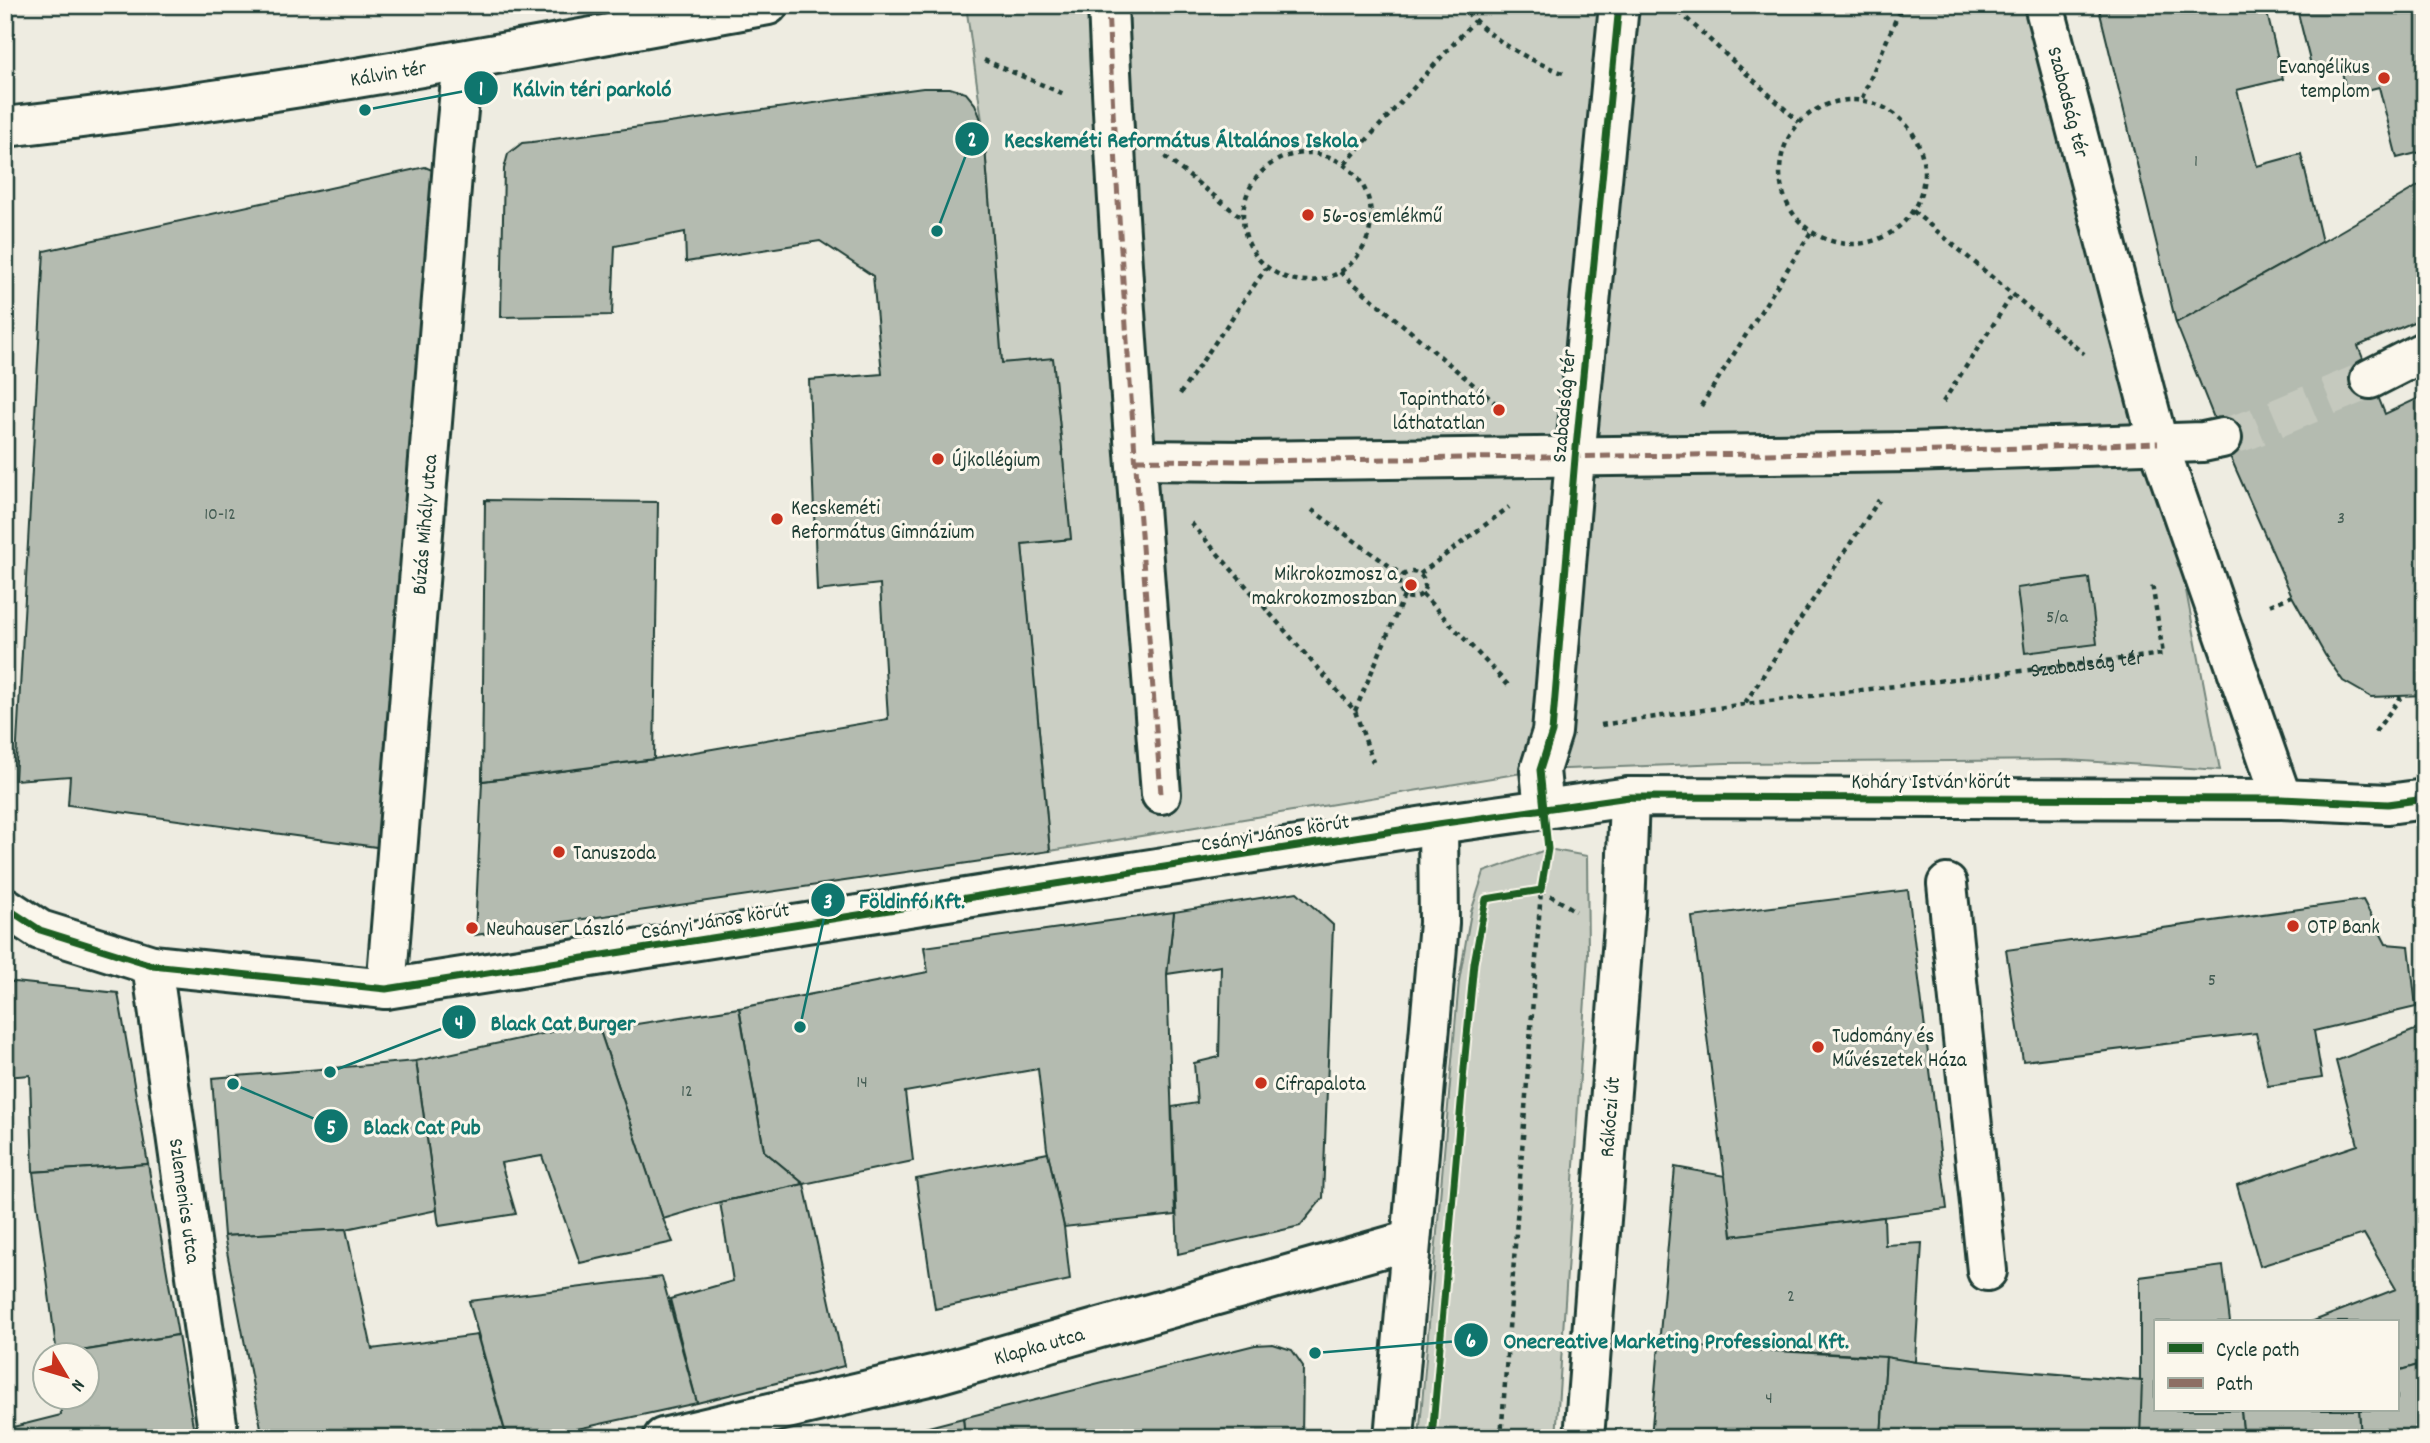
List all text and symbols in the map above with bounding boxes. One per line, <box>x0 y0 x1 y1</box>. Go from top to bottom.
street label: Szabadság tér <box>2037 44 2095 162</box>
street label: Kálvin tér <box>348 54 429 97</box>
place label: Evangélikus templom <box>2279 54 2370 108</box>
callout: Kálvin téri parkoló <box>464 66 686 110</box>
marker: Evangélikus templom <box>2376 70 2392 86</box>
text: Kálvin téri parkoló <box>513 75 671 108</box>
text: 1 <box>479 76 483 106</box>
callout: Kecskeméti Református Általános Iskola <box>955 117 1372 161</box>
text: Kecskeméti Református Általános Iskola <box>1004 126 1359 159</box>
text: 2 <box>967 127 977 157</box>
house number: 1 <box>2194 150 2198 175</box>
place label: 56-os emlékmű <box>1322 203 1443 233</box>
marker: 56-os emlékmű <box>1300 207 1316 223</box>
street label: Szabadság tér <box>1546 348 1586 464</box>
place label: Tapintható láthatatlan <box>1392 386 1485 440</box>
marker: Tapintható láthatatlan <box>1491 402 1507 418</box>
place label: Újkollégium <box>952 447 1041 477</box>
marker: Újkollégium <box>930 451 946 467</box>
street label: Búzás Mihály utca <box>406 452 447 596</box>
place label: Kecskeméti Református Gimnázium <box>791 495 975 549</box>
house number: 10-12 <box>204 503 236 528</box>
house number: 3 <box>2337 507 2345 532</box>
marker: Kecskeméti Református Gimnázium <box>769 511 785 527</box>
place label: Mikrokozmosz a makrokozmoszban <box>1252 561 1398 615</box>
marker: Mikrokozmosz a makrokozmoszban <box>1403 577 1419 593</box>
house number: 5/a <box>2046 606 2069 631</box>
street label: Szabadság tér <box>2029 644 2146 688</box>
street label: Koháry István körút <box>1851 769 2011 799</box>
street label: Csányi János körút <box>1199 808 1352 862</box>
place label: Tanuszoda <box>573 840 657 870</box>
marker: Tanuszoda <box>551 844 567 860</box>
callout: Földinfó Kft. <box>810 878 980 922</box>
text: Földinfó Kft. <box>859 887 965 920</box>
text: 3 <box>823 889 833 919</box>
street label: Csányi János körút <box>639 896 792 950</box>
place label: OTP Bank <box>2307 914 2380 944</box>
place label: Neuhauser László <box>486 916 624 946</box>
marker: OTP Bank <box>2285 918 2301 934</box>
marker: Neuhauser László <box>464 920 480 936</box>
house number: 5 <box>2208 969 2216 994</box>
callout: Black Cat Burger <box>441 1000 649 1044</box>
text: Black Cat Burger <box>490 1009 636 1042</box>
text: 4 <box>455 1010 463 1040</box>
place label: Tudomány és Művészetek Háza <box>1832 1023 1968 1077</box>
marker: Tudomány és Művészetek Háza <box>1810 1039 1826 1055</box>
house number: 14 <box>856 1071 868 1096</box>
place label: Cifrapalota <box>1275 1071 1367 1101</box>
marker: Cifrapalota <box>1253 1075 1269 1091</box>
street label: Rákóczi út <box>1594 1076 1630 1159</box>
house number: 12 <box>681 1080 693 1105</box>
callout: Black Cat Pub <box>314 1104 494 1148</box>
text: Black Cat Pub <box>363 1113 481 1146</box>
text: 5 <box>326 1115 336 1145</box>
street label: Szlemenics utca <box>159 1137 206 1267</box>
house number: 2 <box>1787 1285 1795 1310</box>
callout: Onecreative Marketing Professional Kft. <box>1454 1318 1863 1362</box>
legend <box>2154 1320 2398 1412</box>
street label: Klapka utca <box>991 1321 1089 1375</box>
text: Onecreative Marketing Professional Kft. <box>1503 1327 1849 1360</box>
text: 6 <box>1466 1328 1476 1358</box>
text: Cycle path <box>2216 1337 2299 1367</box>
north arrow <box>32 1342 102 1412</box>
text: Path <box>2216 1371 2253 1401</box>
text: N <box>63 1372 90 1396</box>
house number: 4 <box>1765 1387 1773 1412</box>

